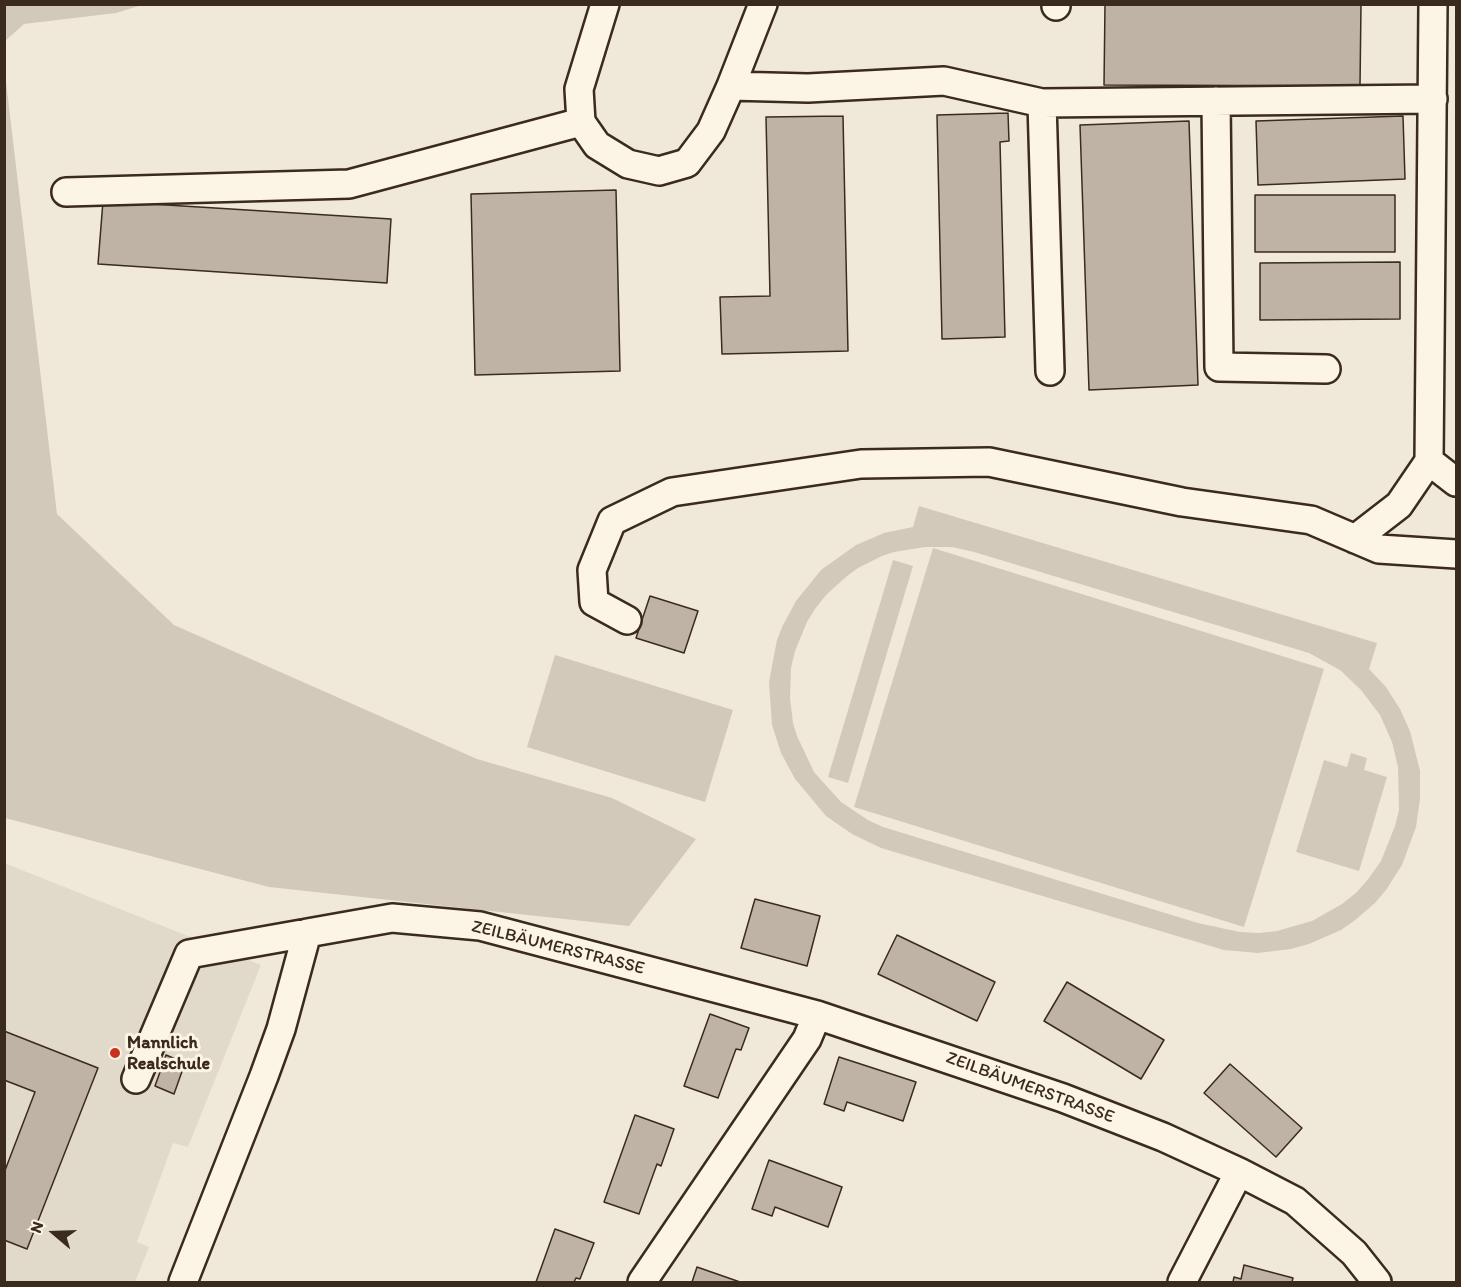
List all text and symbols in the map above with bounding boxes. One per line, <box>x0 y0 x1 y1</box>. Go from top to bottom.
street label: ZEILBÄUMERSTRASSE <box>469 916 647 980</box>
place label: Mannlich Realschule <box>127 1032 210 1074</box>
marker: Mannlich Realschule <box>108 1046 122 1060</box>
street label: ZEILBÄUMERSTRASSE <box>943 1047 1117 1129</box>
north arrow <box>24 1203 84 1263</box>
text: N <box>26 1219 47 1235</box>

